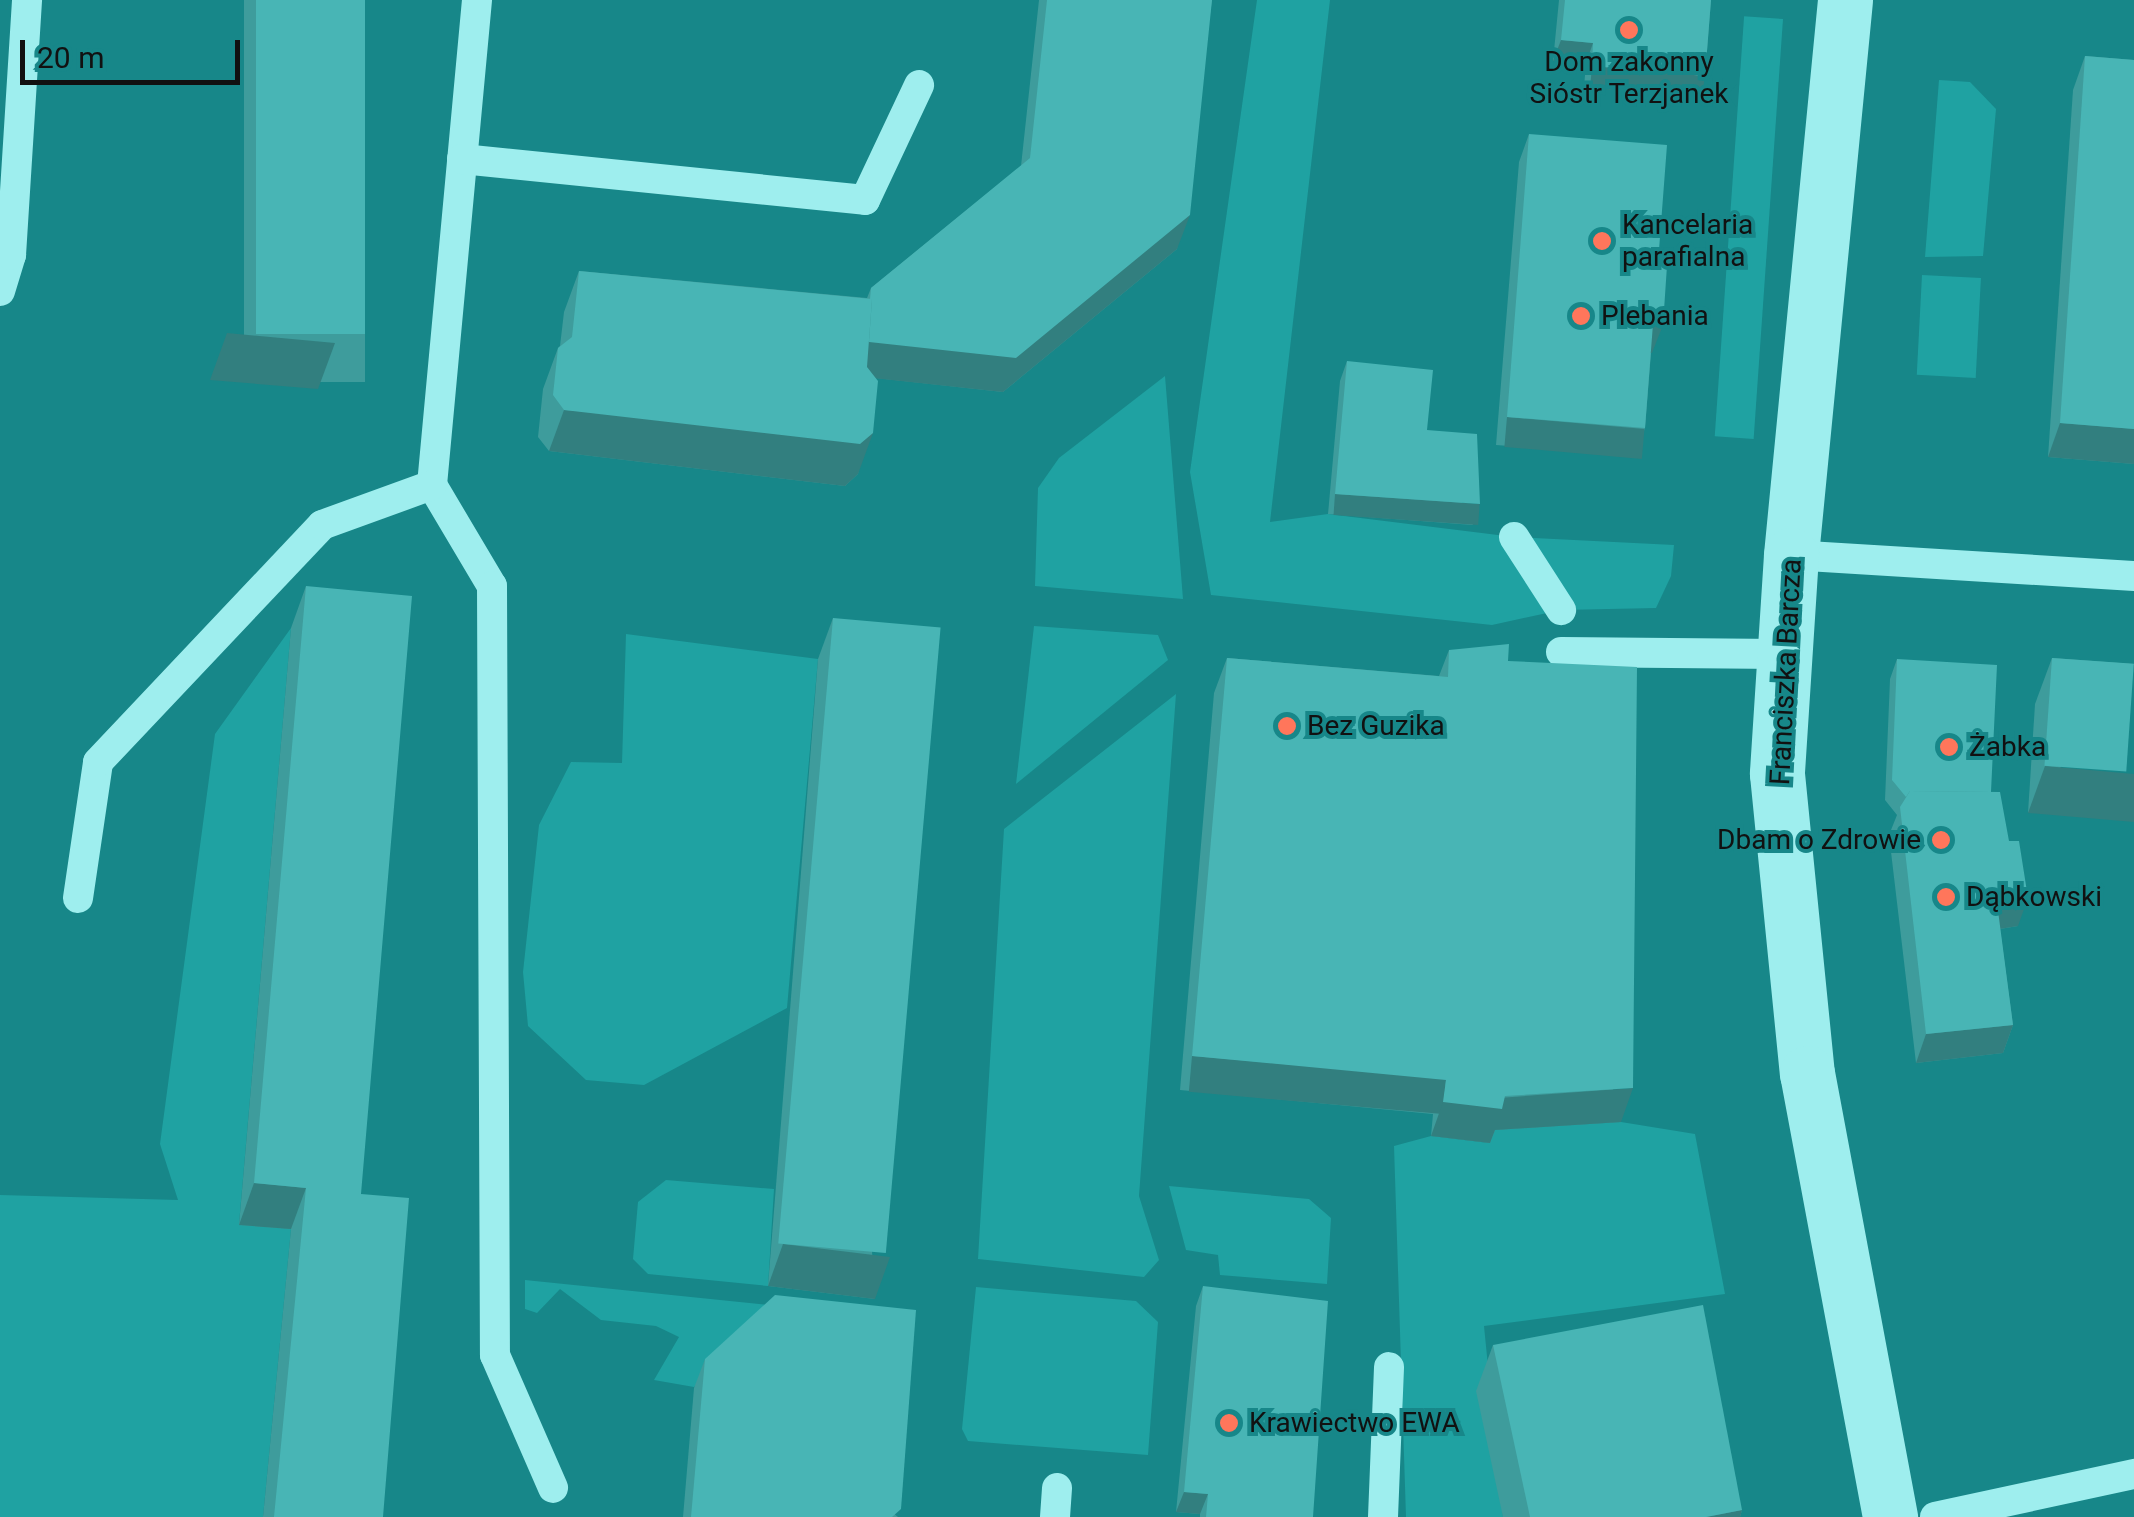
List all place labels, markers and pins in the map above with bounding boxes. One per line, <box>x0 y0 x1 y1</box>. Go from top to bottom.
marker: Dom zakonny Sióstr Terzjanek <box>1618 19 1640 41</box>
place label: Dom zakonny Sióstr Terzjanek <box>1529 45 1729 111</box>
place label: Kancelaria parafialna <box>1622 208 1753 274</box>
marker: Kancelaria parafialna <box>1591 230 1613 252</box>
place label: Plebania <box>1601 299 1709 333</box>
marker: Plebania <box>1570 305 1592 327</box>
place label: Bez Guzika <box>1307 709 1445 743</box>
marker: Bez Guzika <box>1276 715 1298 737</box>
place label: Żabka <box>1969 730 2046 764</box>
marker: Żabka <box>1938 736 1960 758</box>
place label: Dbam o Zdrowie <box>1717 823 1921 857</box>
marker: Dbam o Zdrowie <box>1930 829 1952 851</box>
place label: Dąbkowski <box>1966 880 2102 914</box>
marker: Dąbkowski <box>1935 886 1957 908</box>
place label: Krawiectwo EWA <box>1249 1406 1460 1440</box>
marker: Krawiectwo EWA <box>1218 1412 1240 1434</box>

